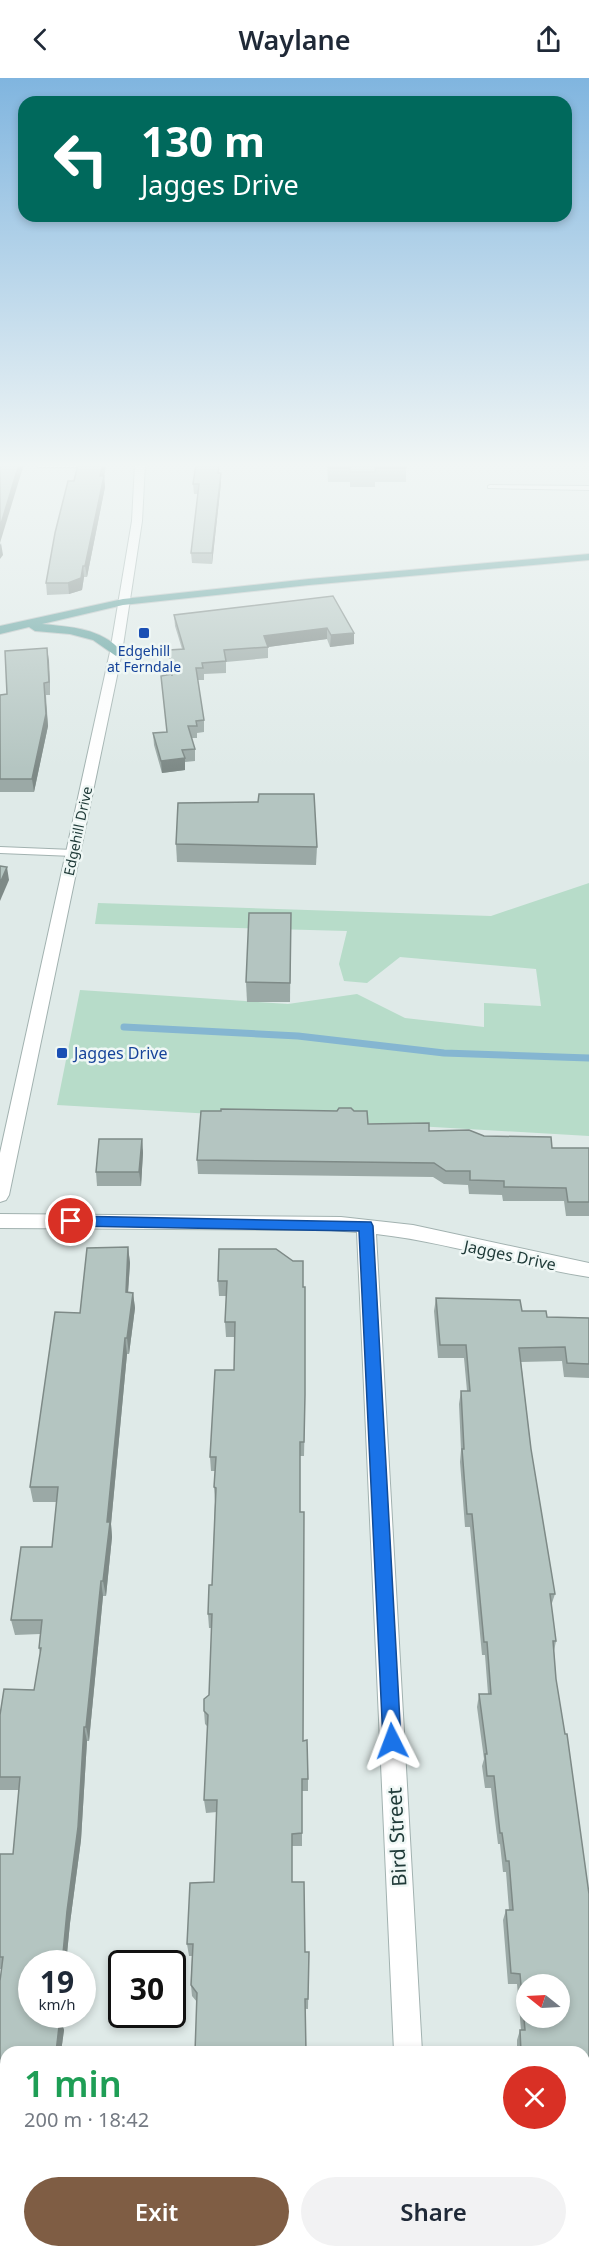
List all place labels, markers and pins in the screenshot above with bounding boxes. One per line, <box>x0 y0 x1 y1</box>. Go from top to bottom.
marker: Edgehill at Ferndale <box>137 626 151 640</box>
place label: Edgehill at Ferndale <box>107 641 181 676</box>
place label: Jagges Drive <box>72 1042 167 1064</box>
marker: Jagges Drive <box>55 1046 69 1060</box>
pin <box>45 1195 96 1246</box>

